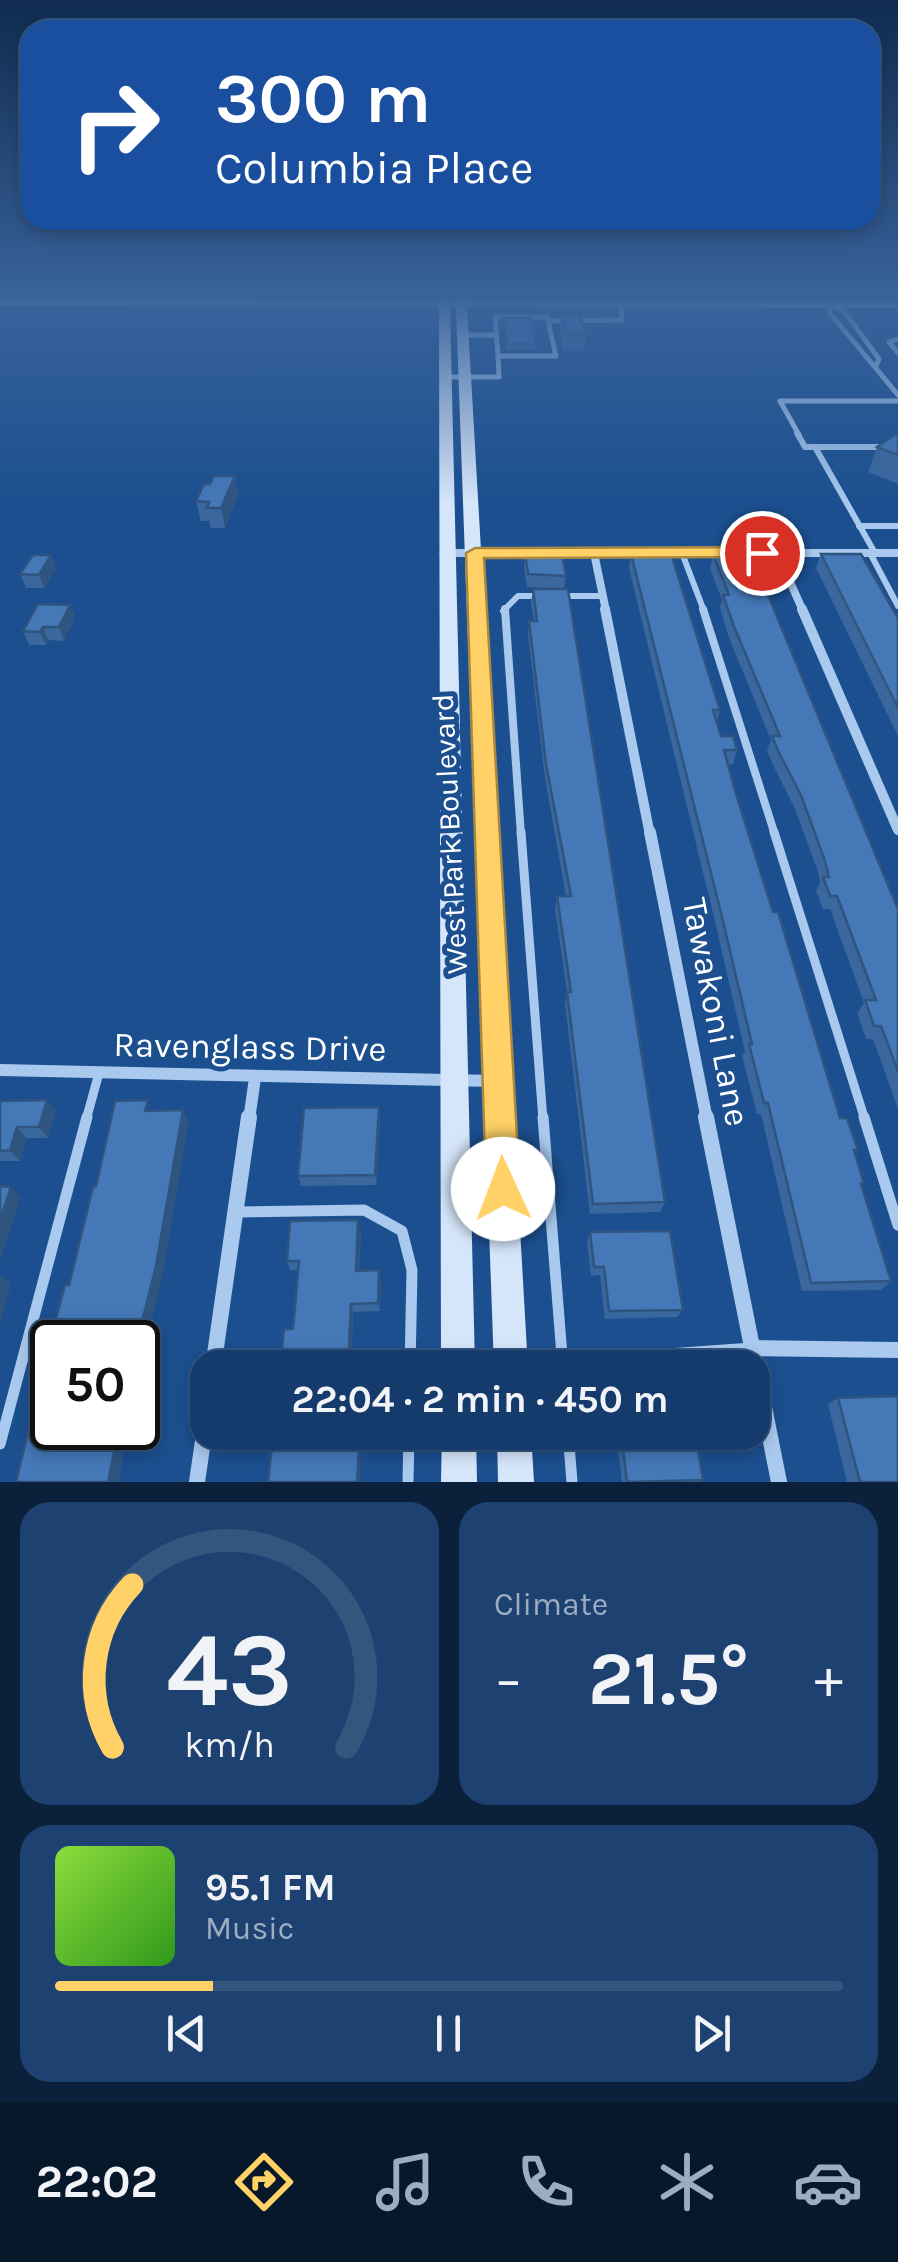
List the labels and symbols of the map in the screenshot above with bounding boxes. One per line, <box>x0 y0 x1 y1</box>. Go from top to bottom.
pin <box>720 511 805 596</box>
street label: West Park Boulevard <box>425 693 475 975</box>
street label: Tawakoni Lane <box>674 894 758 1130</box>
street label: Ravenglass Drive <box>113 1024 387 1070</box>
position arrow <box>451 1137 555 1241</box>
speed limit sign: 50 <box>30 1320 160 1450</box>

